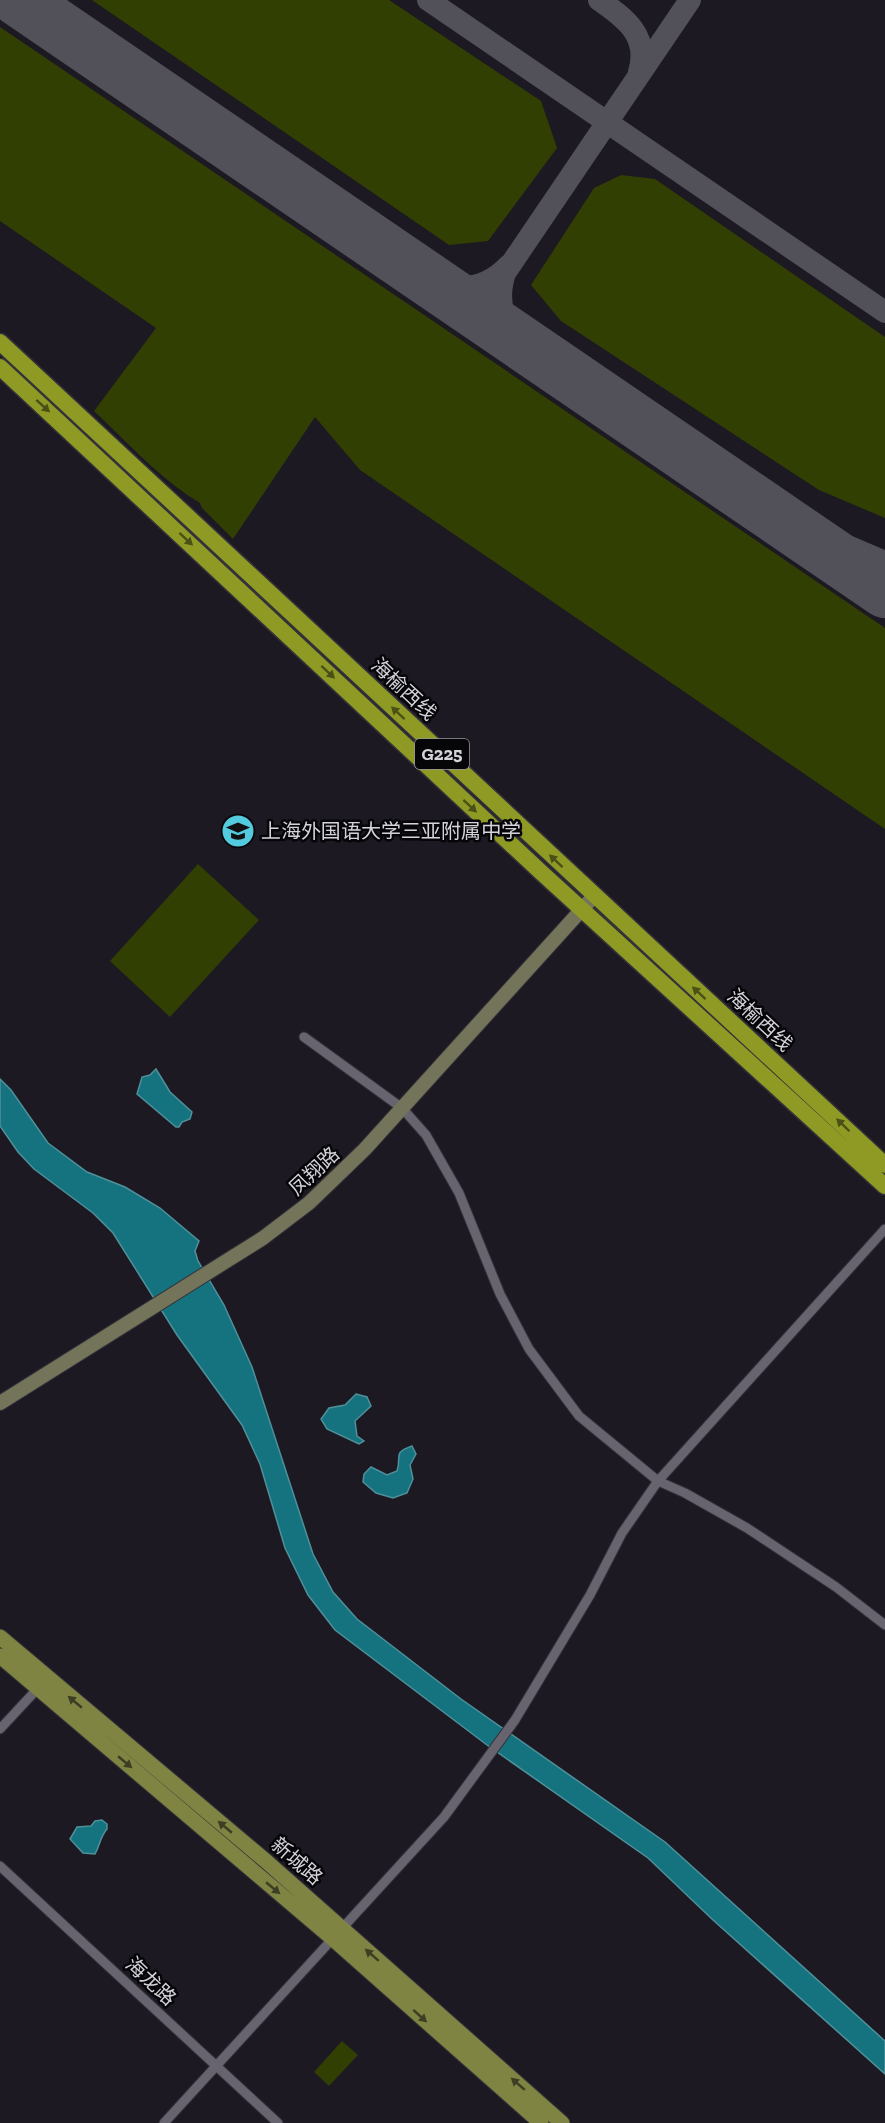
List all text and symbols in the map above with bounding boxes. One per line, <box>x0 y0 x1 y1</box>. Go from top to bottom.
one-way arrow <box>36 399 51 413</box>
one-way arrow <box>178 532 193 546</box>
street label: 海榆西线 <box>367 653 441 725</box>
one-way arrow <box>320 665 335 678</box>
one-way arrow <box>391 706 406 720</box>
road number: G225 <box>415 739 469 769</box>
one-way arrow <box>463 799 478 813</box>
school or university icon: 上海外国语大学三亚附属中学 <box>220 813 256 849</box>
place label: 上海外国语大学三亚附属中学 <box>261 819 521 843</box>
one-way arrow <box>548 854 563 868</box>
street label: 海榆西线 <box>723 984 797 1056</box>
one-way arrow <box>692 987 707 1000</box>
one-way arrow <box>835 1118 850 1132</box>
street label: 凤翔路 <box>284 1142 344 1200</box>
one-way arrow <box>67 1695 83 1708</box>
one-way arrow <box>117 1755 132 1768</box>
one-way arrow <box>218 1821 233 1834</box>
street label: 新城路 <box>266 1832 328 1890</box>
one-way arrow <box>265 1881 280 1894</box>
one-way arrow <box>365 1949 380 1962</box>
street label: 海龙路 <box>121 1952 181 2010</box>
one-way arrow <box>413 2009 428 2023</box>
one-way arrow <box>511 2078 526 2091</box>

